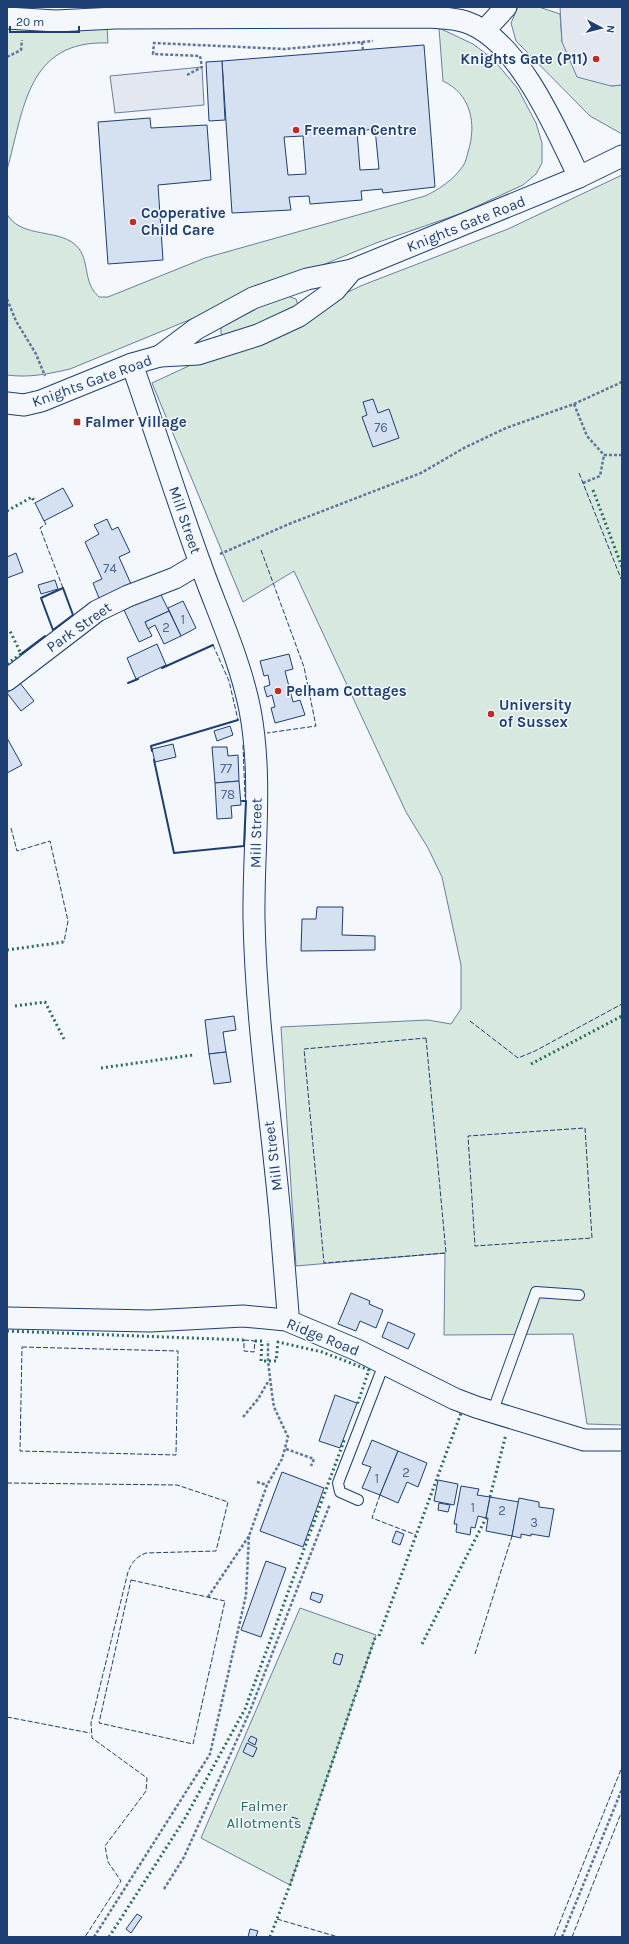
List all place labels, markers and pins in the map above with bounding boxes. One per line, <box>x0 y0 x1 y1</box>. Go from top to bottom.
place label: Knights Gate (P11) <box>460 50 588 68</box>
marker: Knights Gate (P11) <box>591 54 601 64</box>
place label: Freeman Centre <box>304 121 417 139</box>
marker: Freeman Centre <box>291 125 301 135</box>
place label: Cooperative Child Care <box>141 204 226 239</box>
marker: Cooperative Child Care <box>128 217 138 227</box>
place label: Falmer Village <box>85 413 187 431</box>
marker: Falmer Village <box>72 417 82 427</box>
place label: Pelham Cottages <box>286 682 407 700</box>
marker: Pelham Cottages <box>273 686 283 696</box>
place label: University of Sussex <box>499 696 572 731</box>
marker: University of Sussex <box>486 709 496 719</box>

